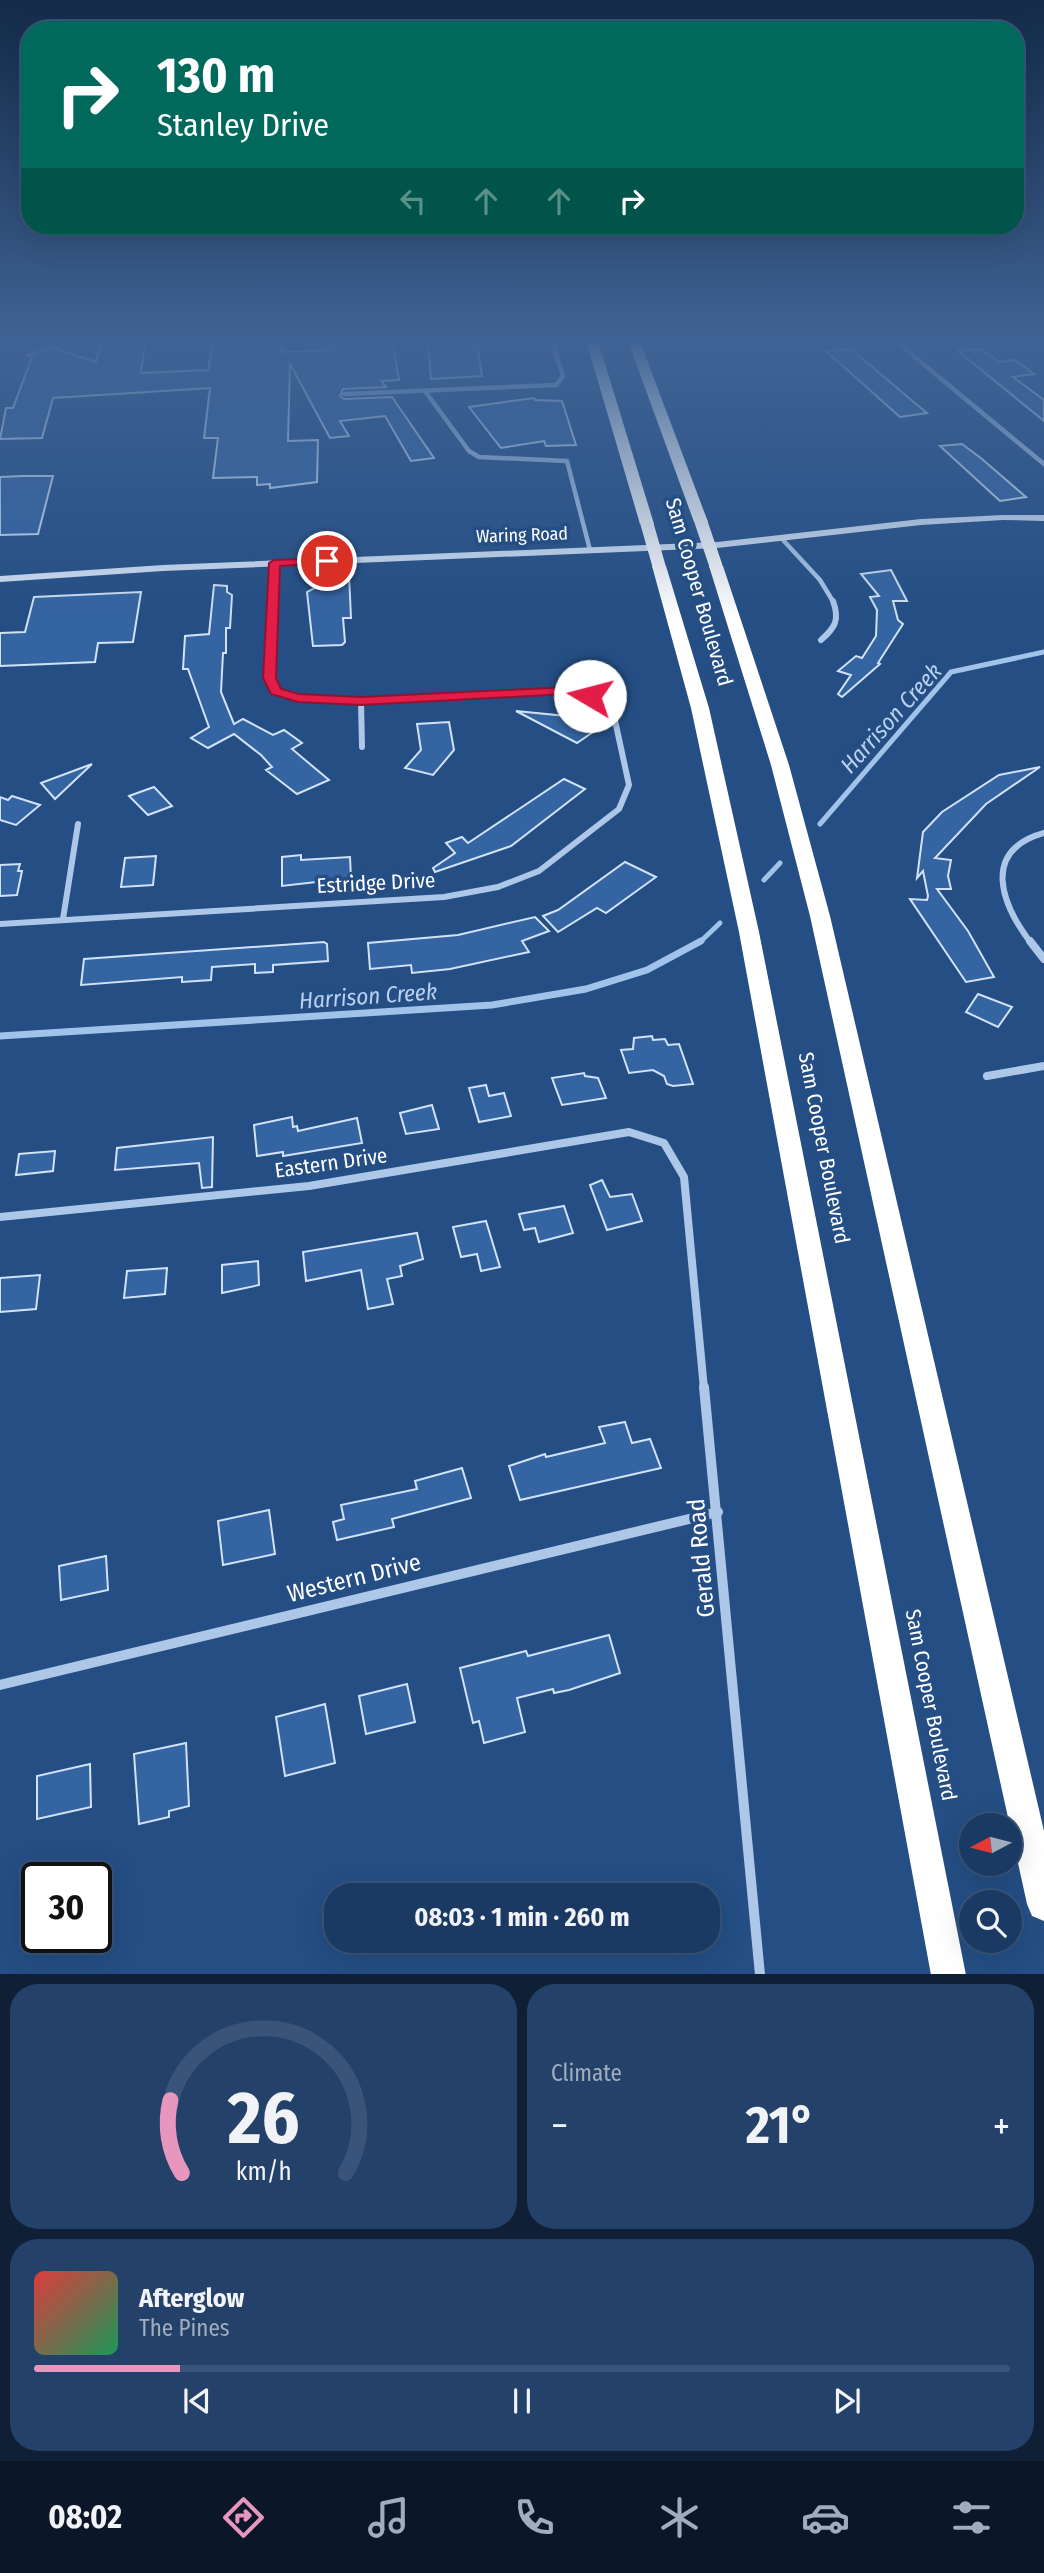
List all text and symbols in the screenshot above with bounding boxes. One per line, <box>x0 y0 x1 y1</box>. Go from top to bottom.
text: 130 m <box>157 46 275 105</box>
icon: right <box>42 49 133 140</box>
text: Stanley Drive <box>157 106 329 144</box>
icon: left <box>394 182 432 220</box>
icon: ahead <box>467 182 505 220</box>
icon: ahead <box>540 182 578 220</box>
icon: right <box>613 182 651 220</box>
street label: Sam Cooper Boulevard <box>660 495 738 689</box>
street label: Waring Road <box>476 522 568 548</box>
pin <box>297 531 357 591</box>
icon: arrive <box>308 542 346 580</box>
water label: Harrison Creek <box>834 657 948 779</box>
position arrow <box>553 659 627 733</box>
street label: Estridge Drive <box>316 867 436 899</box>
water label: Harrison Creek <box>298 977 438 1015</box>
street label: Sam Cooper Boulevard <box>793 1050 855 1246</box>
street label: Eastern Drive <box>273 1142 389 1184</box>
street label: Gerald Road <box>682 1497 720 1619</box>
street label: Western Drive <box>284 1548 424 1608</box>
street label: Sam Cooper Boulevard <box>900 1607 962 1803</box>
north arrow <box>959 1813 1022 1876</box>
map controls <box>959 1813 1022 1953</box>
speed limit sign: 30 <box>21 1862 112 1953</box>
button: search <box>959 1890 1022 1953</box>
text: 08:03 · 1 min · 260 m <box>414 1902 630 1933</box>
text: Climate <box>551 2059 622 2087</box>
text: 26 <box>227 2075 299 2162</box>
text: 21° <box>746 2094 815 2157</box>
text: − <box>551 2103 568 2149</box>
text: + <box>993 2103 1010 2149</box>
text: km/h <box>236 2156 291 2186</box>
text: Afterglow <box>139 2283 244 2314</box>
text: The Pines <box>139 2314 230 2342</box>
icon: previous <box>178 2382 216 2420</box>
icon: pause <box>503 2382 541 2420</box>
icon: next <box>828 2382 866 2420</box>
icon: directions <box>219 2493 268 2542</box>
icon: music <box>364 2493 413 2542</box>
icon: phone <box>510 2493 559 2542</box>
icon: climate <box>655 2493 704 2542</box>
icon: car <box>801 2493 850 2542</box>
icon: filters <box>947 2493 996 2542</box>
text: 08:02 <box>48 2498 122 2536</box>

